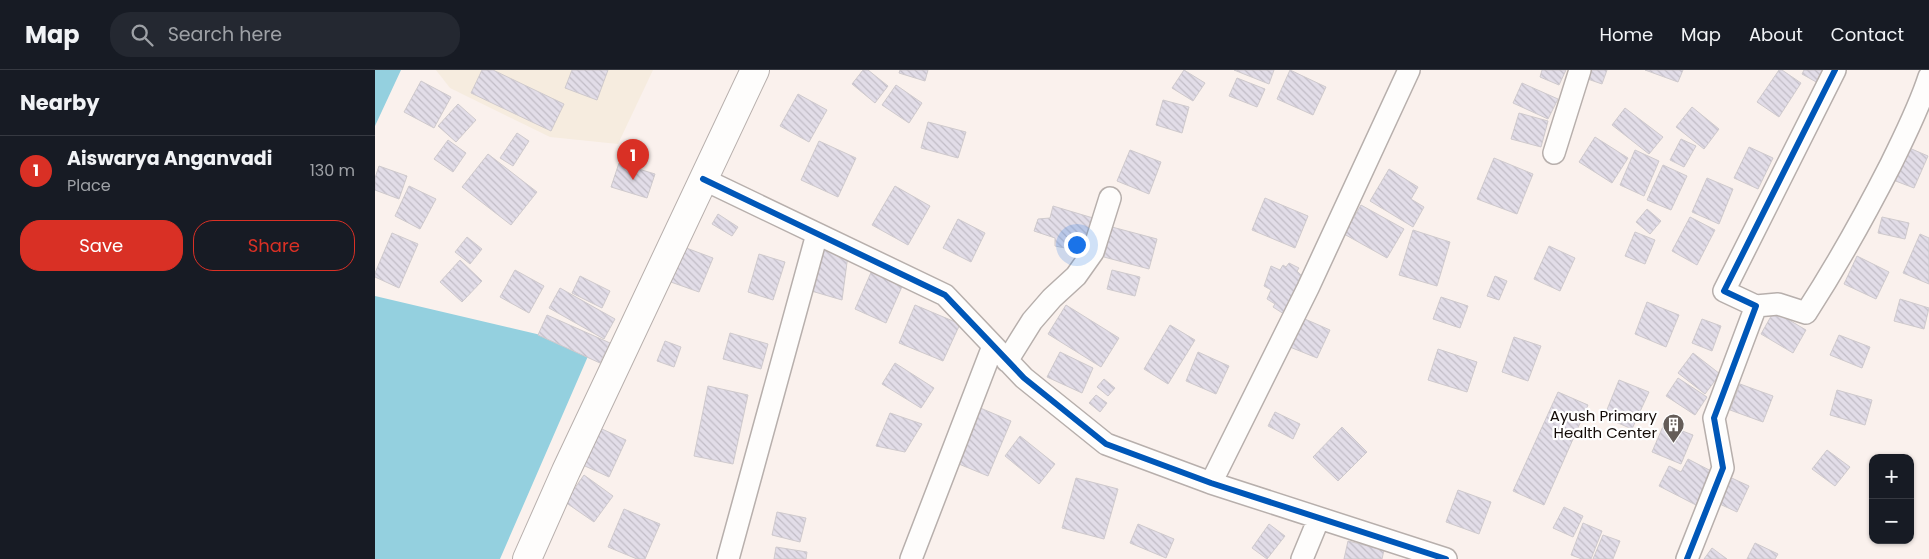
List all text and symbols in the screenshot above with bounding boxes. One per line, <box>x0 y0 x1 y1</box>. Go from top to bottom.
search box <box>110 12 460 57</box>
text: Map <box>25 18 80 51</box>
icon: search <box>128 21 156 49</box>
text: Search here <box>168 21 282 48</box>
text: Home <box>1599 22 1653 47</box>
text: Map <box>1681 22 1721 47</box>
text: About <box>1749 22 1803 47</box>
text: Contact <box>1831 22 1904 47</box>
text: Nearby <box>20 88 100 117</box>
pin: 1 <box>617 139 649 180</box>
text: Aiswarya Anganvadi <box>67 145 272 172</box>
text: 1 <box>33 159 39 182</box>
text: 130 m <box>310 159 355 182</box>
text: Place <box>67 174 111 197</box>
button: Save <box>20 220 183 271</box>
button: Share <box>193 220 355 271</box>
your location <box>1064 232 1090 258</box>
place label: Ayush Primary Health Center <box>1550 405 1658 443</box>
building icon: Ayush Primary Health Center <box>1661 413 1685 444</box>
map controls <box>1869 454 1914 544</box>
button: + <box>1869 454 1914 499</box>
button: − <box>1869 499 1914 544</box>

